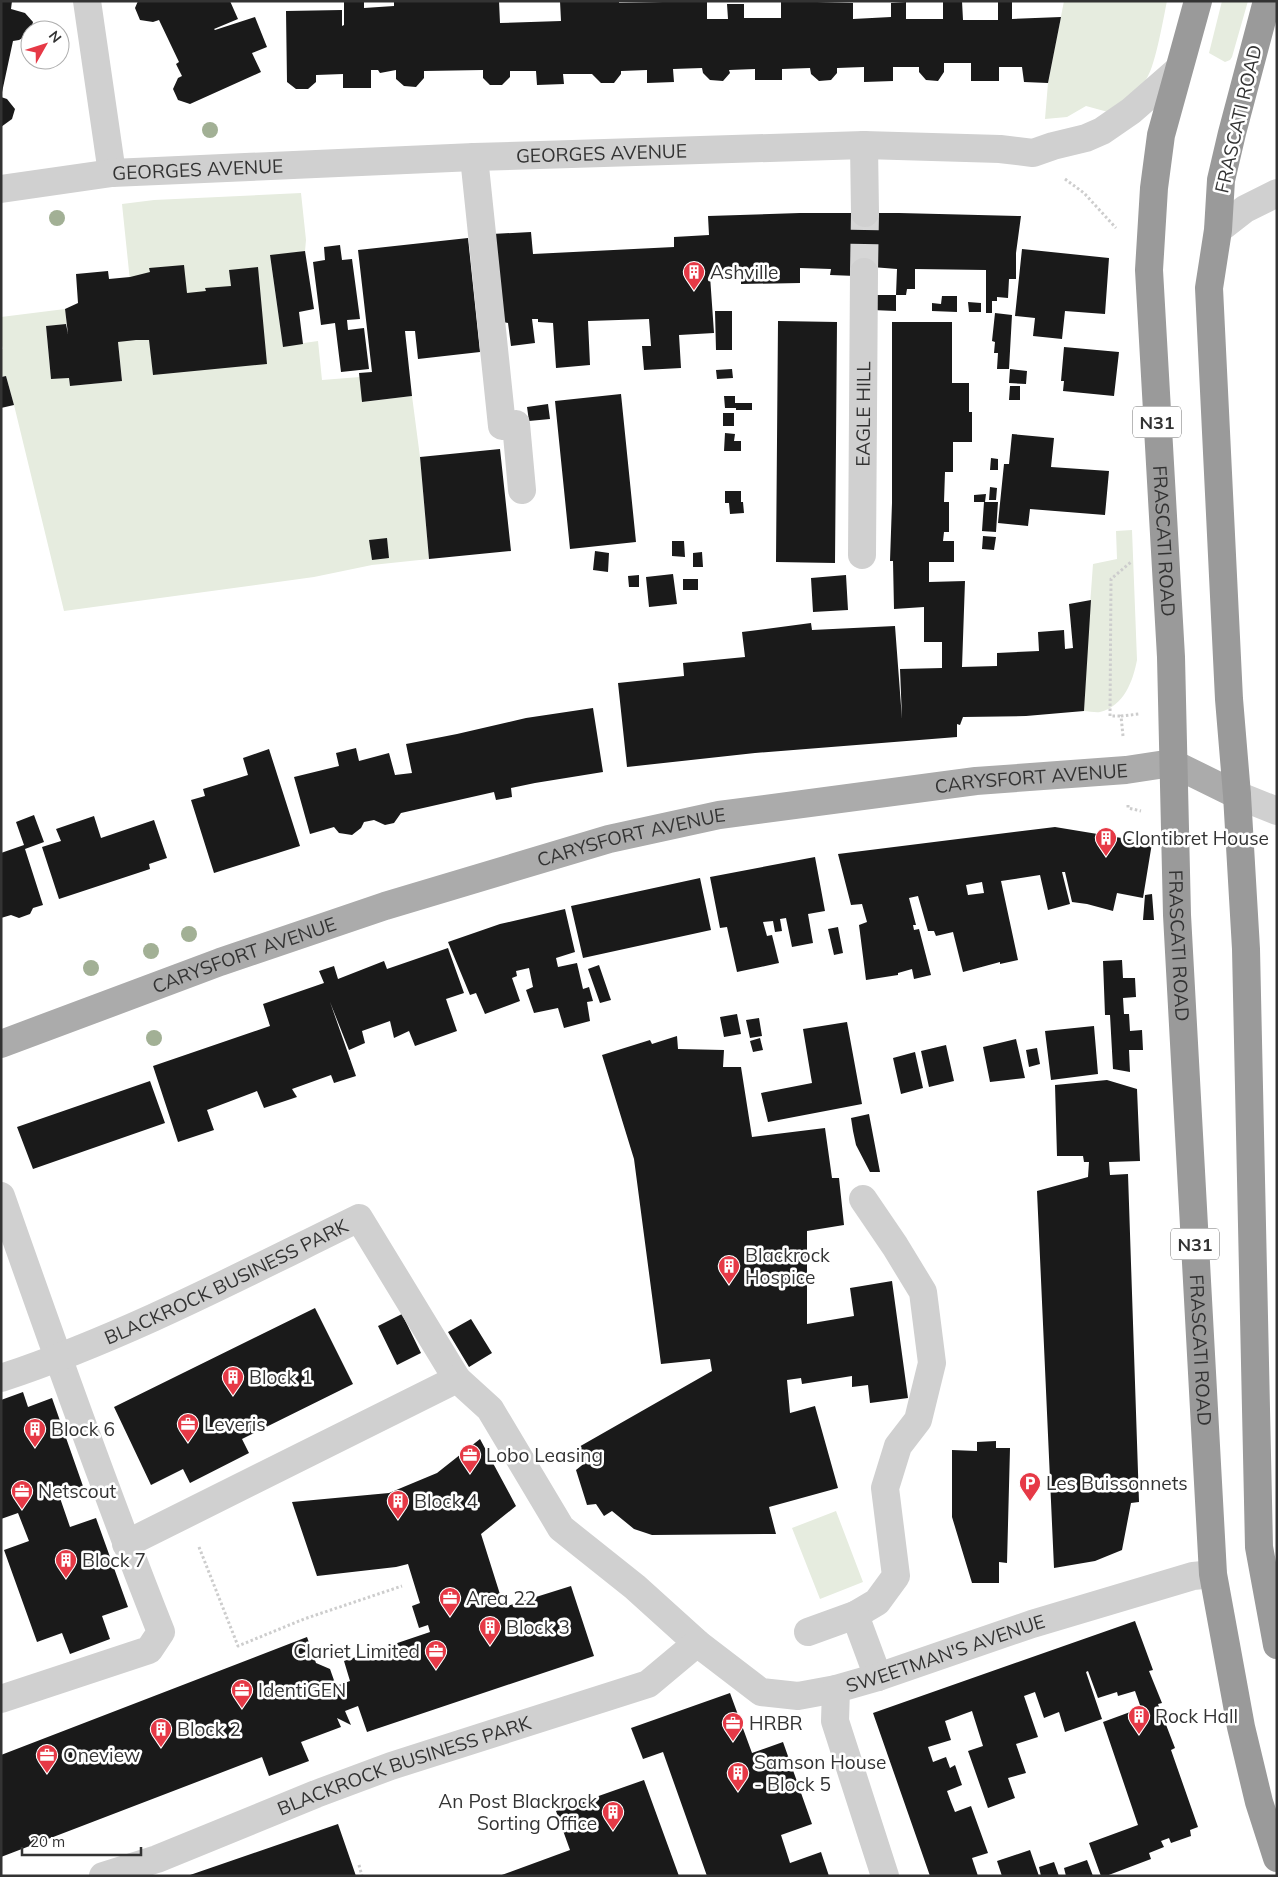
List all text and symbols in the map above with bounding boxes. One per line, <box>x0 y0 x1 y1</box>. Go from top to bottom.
north arrow <box>20 20 70 70</box>
text: N <box>45 27 65 47</box>
street label: FRASCATI ROAD <box>1209 43 1267 195</box>
street label: GEORGES AVENUE <box>516 138 687 168</box>
street label: GEORGES AVENUE <box>112 153 284 185</box>
building icon: Ashville <box>682 260 706 291</box>
place label: Ashville <box>710 260 778 284</box>
street label: EAGLE HILL <box>851 361 875 467</box>
road number: N31 <box>1133 407 1181 438</box>
street label: FRASCATI ROAD <box>1148 465 1181 617</box>
street label: CARYSFORT AVENUE <box>933 758 1129 798</box>
street label: CARYSFORT AVENUE <box>534 802 727 872</box>
building icon: Clontibret House <box>1094 826 1118 857</box>
place label: Clontibret House <box>1122 826 1269 850</box>
street label: FRASCATI ROAD <box>1164 870 1195 1022</box>
street label: CARYSFORT AVENUE <box>149 911 339 998</box>
street label: BLACKROCK BUSINESS PARK <box>101 1213 353 1350</box>
road number: N31 <box>1171 1228 1219 1260</box>
place label: Blackrock Hospice <box>745 1243 830 1289</box>
building icon: Blackrock Hospice <box>717 1254 741 1285</box>
street label: FRASCATI ROAD <box>1185 1274 1217 1426</box>
building icon: Block 1 <box>221 1365 245 1396</box>
place label: Block 1 <box>249 1365 313 1389</box>
office icon: Leveris <box>176 1412 200 1443</box>
place label: Leveris <box>204 1412 266 1436</box>
building icon: Block 6 <box>23 1417 47 1448</box>
place label: Block 6 <box>51 1417 115 1441</box>
office icon: Lobo Leasing <box>458 1443 482 1474</box>
place label: Lobo Leasing <box>486 1443 603 1467</box>
parking icon: Les Buissonnets <box>1018 1471 1042 1502</box>
place label: Les Buissonnets <box>1046 1471 1188 1495</box>
office icon: Netscout <box>10 1479 34 1510</box>
place label: Netscout <box>38 1479 117 1503</box>
building icon: Block 4 <box>386 1489 410 1520</box>
place label: Block 4 <box>414 1489 478 1513</box>
building icon: Block 7 <box>54 1548 78 1579</box>
place label: Block 7 <box>82 1548 146 1572</box>
office icon: Area 22 <box>438 1586 462 1617</box>
place label: Area 22 <box>466 1586 536 1610</box>
street label: SWEETMAN'S AVENUE <box>843 1609 1048 1698</box>
building icon: Block 3 <box>478 1615 502 1646</box>
place label: Block 3 <box>506 1615 570 1639</box>
place label: Clariet Limited <box>293 1639 420 1663</box>
office icon: Clariet Limited <box>424 1639 448 1670</box>
office icon: IdentiGEN <box>230 1678 254 1709</box>
place label: IdentiGEN <box>258 1678 346 1702</box>
building icon: Rock Hall <box>1127 1704 1151 1735</box>
place label: Rock Hall <box>1155 1704 1238 1728</box>
street label: BLACKROCK BUSINESS PARK <box>274 1710 535 1821</box>
office icon: HRBR <box>721 1711 745 1742</box>
place label: HRBR <box>749 1711 803 1735</box>
building icon: Block 2 <box>149 1717 173 1748</box>
place label: Block 2 <box>177 1717 241 1741</box>
office icon: Oneview <box>35 1743 59 1774</box>
place label: Oneview <box>63 1743 140 1767</box>
place label: Samson House - Block 5 <box>754 1750 886 1796</box>
building icon: Samson House - Block 5 <box>726 1761 750 1792</box>
place label: An Post Blackrock Sorting Office <box>438 1789 597 1835</box>
building icon: An Post Blackrock Sorting Office <box>601 1800 625 1831</box>
scale bar <box>22 1824 141 1856</box>
text: 20 m <box>30 1832 65 1851</box>

